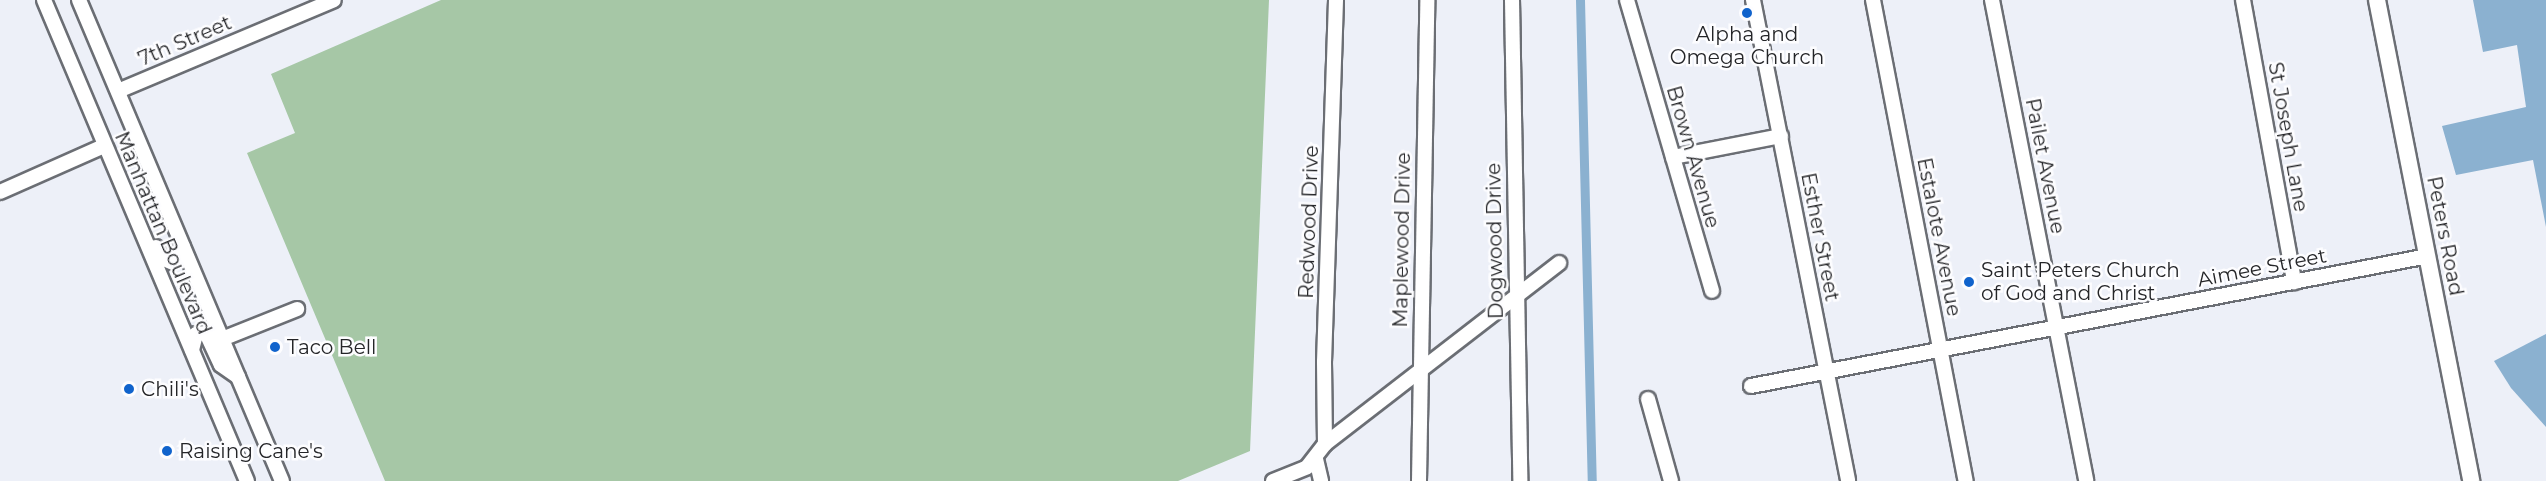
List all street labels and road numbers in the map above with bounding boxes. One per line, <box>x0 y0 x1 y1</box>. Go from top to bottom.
street label: 7th Street <box>135 11 235 71</box>
street label: St Joseph Lane <box>2263 60 2313 214</box>
street label: Brown Avenue <box>1661 83 1725 231</box>
street label: Pailet Avenue <box>2020 96 2070 236</box>
street label: Manhattan Boulevard <box>109 128 217 338</box>
street label: Redwood Drive <box>1294 145 1324 299</box>
street label: Maplewood Drive <box>1388 152 1416 328</box>
street label: Estalote Avenue <box>1912 156 1966 318</box>
street label: Dogwood Drive <box>1482 163 1508 319</box>
street label: Esther Street <box>1796 171 1844 303</box>
street label: Peters Road <box>2422 174 2468 298</box>
street label: Aimee Street <box>2196 244 2328 292</box>

